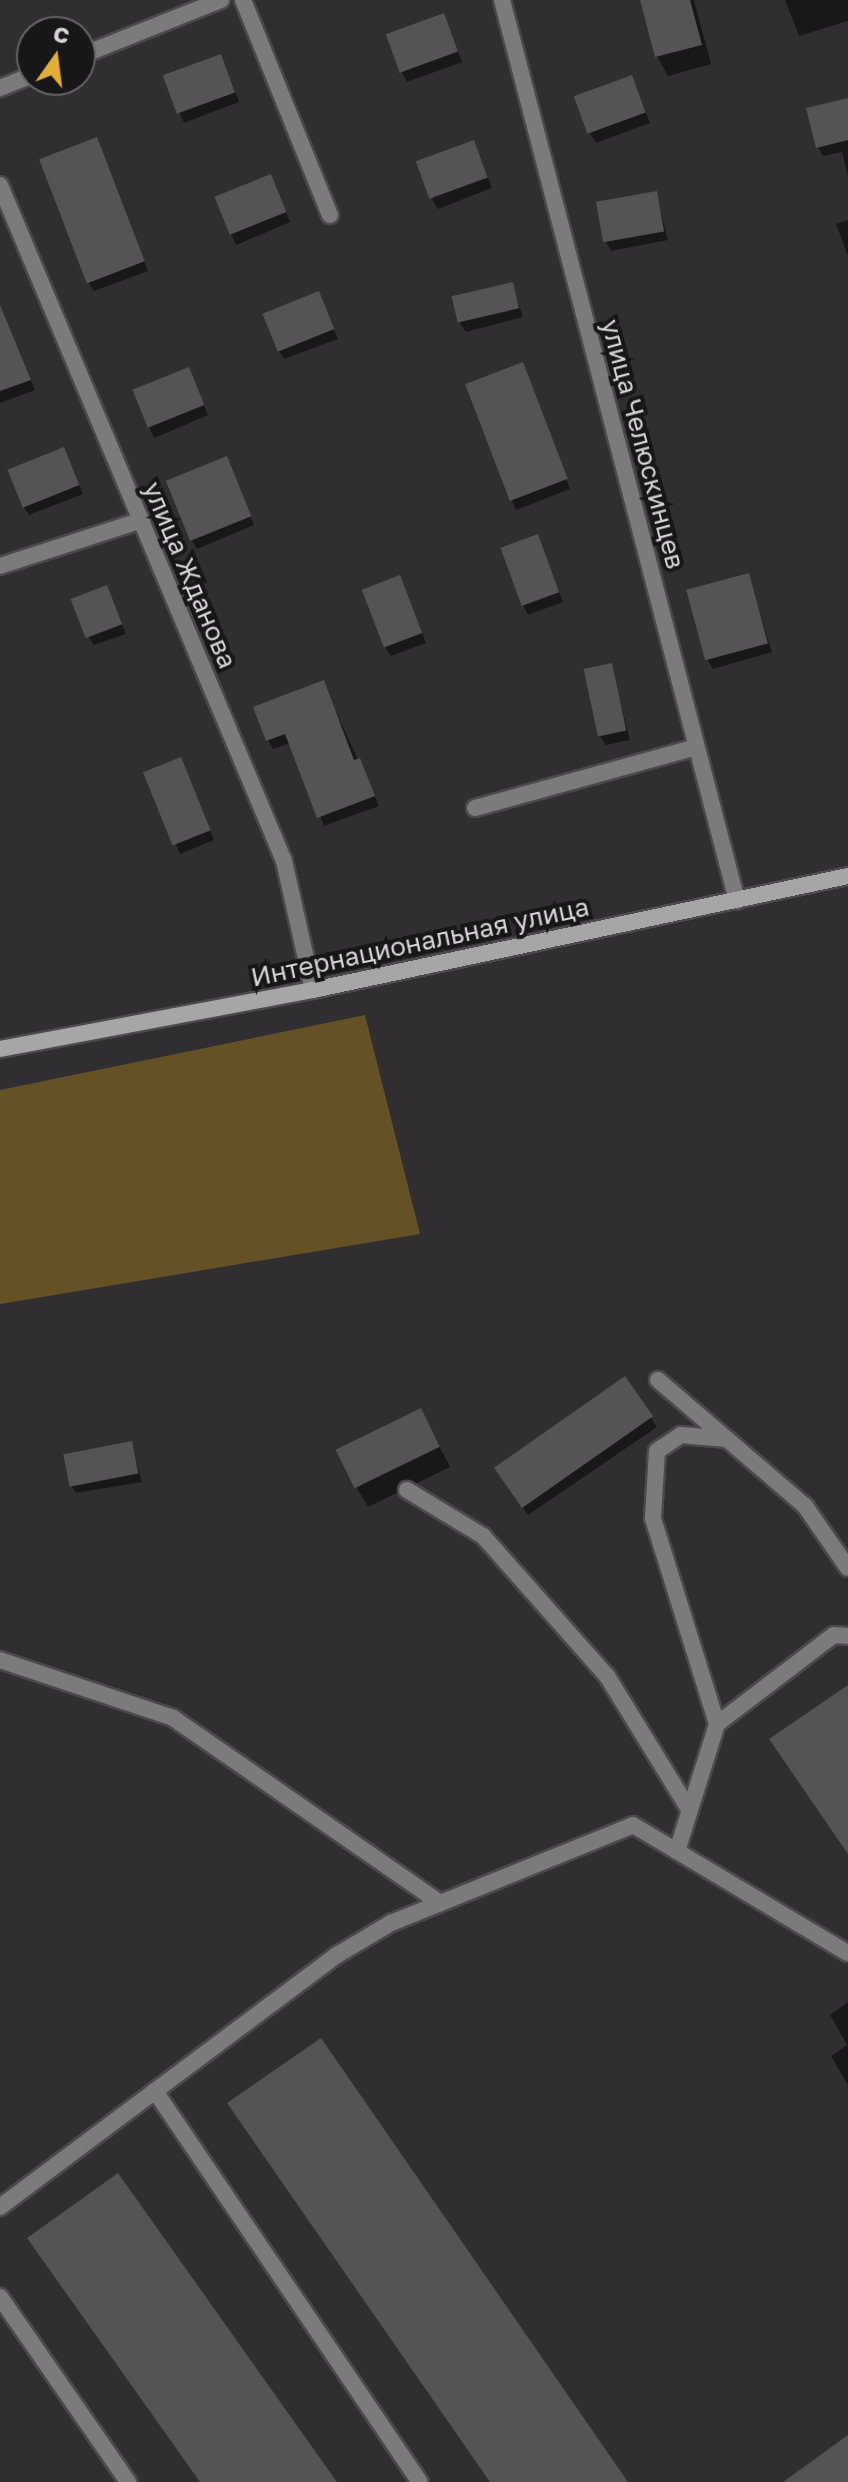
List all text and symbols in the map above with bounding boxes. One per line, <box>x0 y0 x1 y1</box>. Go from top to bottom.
north arrow <box>16 16 96 96</box>
text: С <box>51 19 72 49</box>
street label: улица Челюскинцев <box>595 316 691 572</box>
street label: улица Жданова <box>137 477 243 673</box>
street label: Интернациональная улица <box>248 891 592 993</box>

